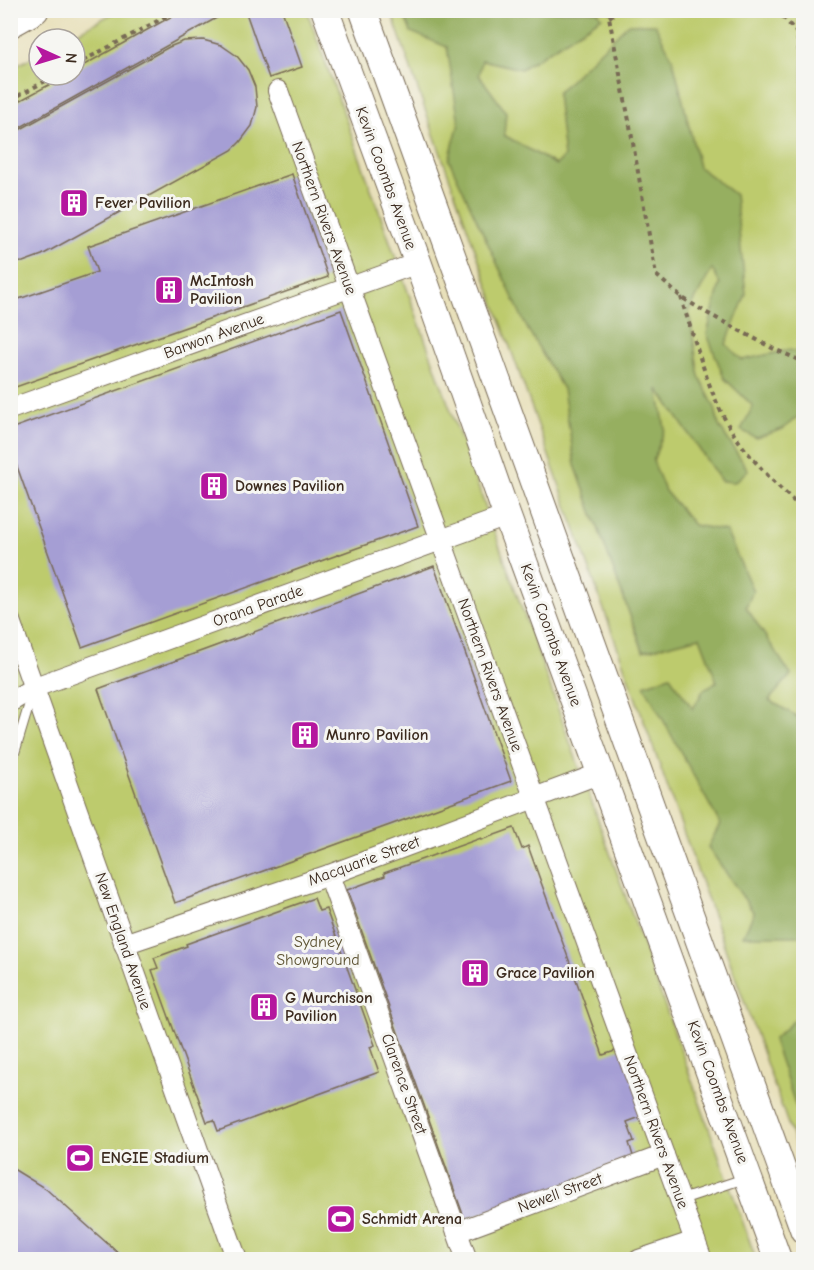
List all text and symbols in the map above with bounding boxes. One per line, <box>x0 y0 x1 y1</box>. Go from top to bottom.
north arrow <box>27 27 87 87</box>
text: N <box>62 52 80 64</box>
street label: Kevin Coombs Avenue <box>352 104 420 252</box>
street label: Northern Rivers Avenue <box>288 139 360 297</box>
building icon: Fever Pavilion <box>58 187 90 219</box>
place label: Fever Pavilion <box>95 194 191 212</box>
place label: McIntosh Pavilion <box>190 272 254 308</box>
building icon: McIntosh Pavilion <box>153 274 185 306</box>
street label: Barwon Avenue <box>161 310 267 362</box>
building icon: Downes Pavilion <box>198 470 230 502</box>
place label: Downes Pavilion <box>235 477 345 495</box>
street label: Kevin Coombs Avenue <box>517 561 585 709</box>
street label: Orana Parade <box>211 581 305 631</box>
street label: Northern Rivers Avenue <box>454 596 526 754</box>
building icon: Munro Pavilion <box>289 719 321 751</box>
place label: Munro Pavilion <box>326 726 428 744</box>
street label: Macquarie Street <box>306 832 423 890</box>
street label: New England Avenue <box>91 870 155 1012</box>
park label: Sydney Showground <box>276 933 360 969</box>
building icon: Grace Pavilion <box>459 957 491 989</box>
place label: Grace Pavilion <box>496 964 595 982</box>
place label: G Murchison Pavilion <box>285 989 373 1025</box>
building icon: G Murchison Pavilion <box>248 991 280 1023</box>
street label: Kevin Coombs Avenue <box>684 1018 752 1166</box>
street label: Clarence Street <box>377 1031 431 1137</box>
street label: Northern Rivers Avenue <box>620 1053 692 1211</box>
sports icon: ENGIE Stadium <box>64 1142 96 1174</box>
place label: ENGIE Stadium <box>101 1149 209 1167</box>
street label: Newell Street <box>515 1169 605 1217</box>
sports icon: Schmidt Arena <box>325 1203 357 1235</box>
place label: Schmidt Arena <box>362 1210 462 1228</box>

